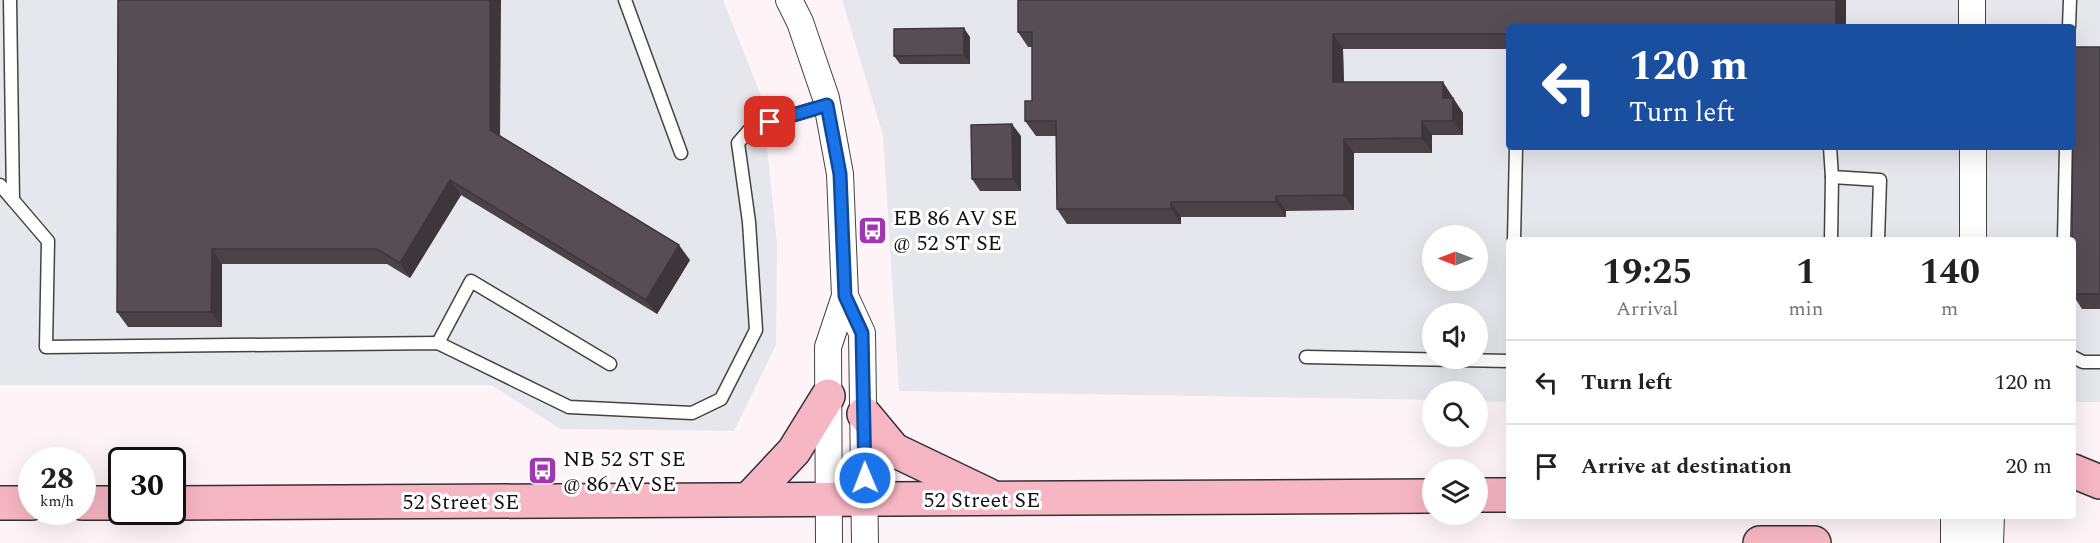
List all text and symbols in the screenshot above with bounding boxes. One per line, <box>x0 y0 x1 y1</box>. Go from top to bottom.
text: 120 m <box>1629 35 1748 98</box>
icon: left <box>1530 48 1608 126</box>
text: Turn left <box>1629 92 1735 134</box>
pin <box>744 96 795 147</box>
icon: arrive <box>753 105 786 138</box>
place label: EB 86 AV SE @ 52 ST SE <box>893 202 1017 260</box>
bus stop icon: EB 86 AV SE @ 52 ST SE <box>856 214 888 246</box>
north arrow <box>1422 225 1488 291</box>
map controls <box>1422 225 1488 525</box>
text: 19:25 <box>1602 245 1692 300</box>
text: 1 <box>1796 245 1816 300</box>
text: 140 <box>1919 245 1980 300</box>
text: Arrival <box>1616 294 1678 324</box>
text: min <box>1788 294 1823 324</box>
text: m <box>1941 294 1958 324</box>
button: sound <box>1422 303 1488 369</box>
icon: left <box>1530 366 1563 399</box>
text: Turn left <box>1581 366 1673 399</box>
text: 120 m <box>1995 366 2052 399</box>
button: search <box>1422 381 1488 447</box>
place label: NB 52 ST SE @ 86 AV SE <box>563 443 686 501</box>
position arrow <box>833 446 897 510</box>
speed limit sign: 30 <box>108 447 186 525</box>
icon: arrive <box>1530 450 1563 483</box>
text: Arrive at destination <box>1581 450 1792 483</box>
text: 20 m <box>2006 450 2052 483</box>
bus stop icon: NB 52 ST SE @ 86 AV SE <box>526 455 558 487</box>
text: 28 <box>40 456 74 502</box>
button: layers <box>1422 459 1488 525</box>
street label: 52 Street SE <box>924 484 1040 517</box>
street label: 52 Street SE <box>403 486 519 519</box>
text: km/h <box>40 490 74 513</box>

